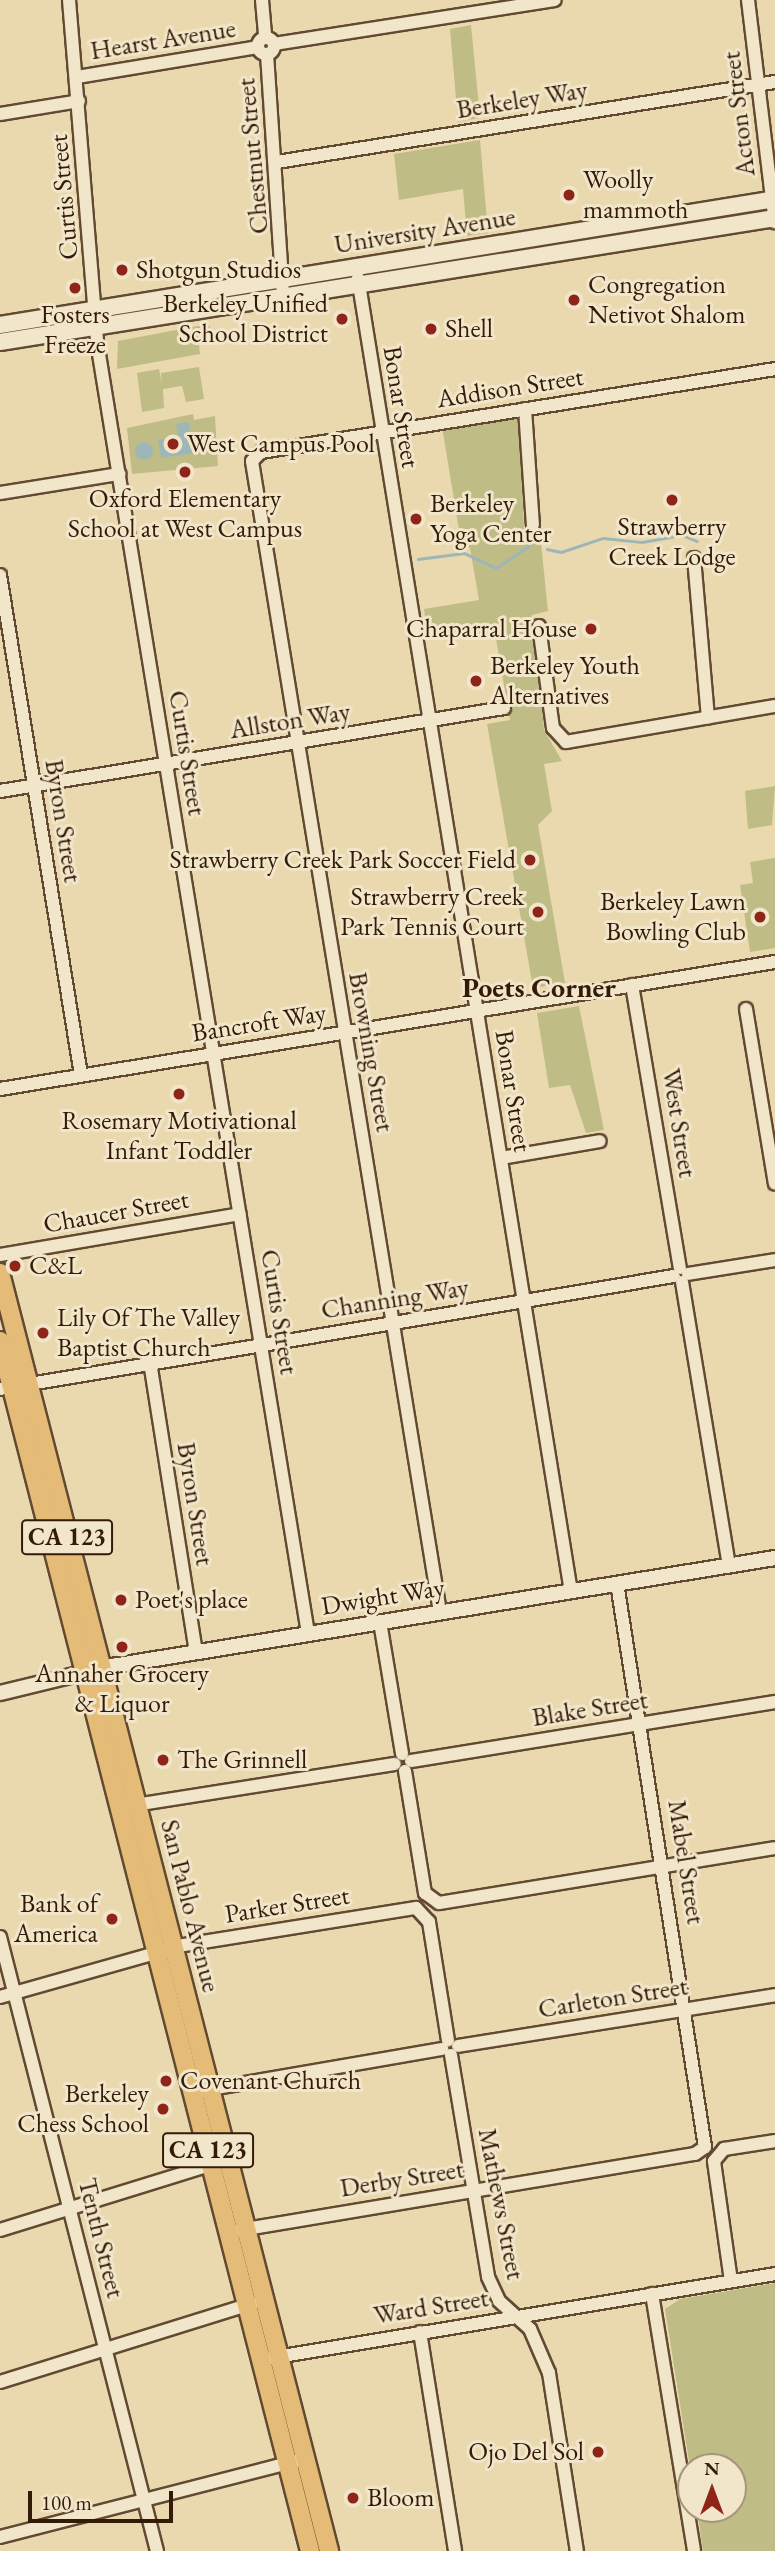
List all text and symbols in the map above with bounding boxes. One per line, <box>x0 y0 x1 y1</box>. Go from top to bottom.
street label: Hearst Avenue <box>88 13 238 67</box>
street label: Acton Street <box>716 50 762 178</box>
street label: Berkeley Way <box>454 74 590 126</box>
street label: Chestnut Street <box>231 77 275 235</box>
street label: Curtis Street <box>43 133 85 261</box>
place label: Woolly mammoth <box>583 164 688 226</box>
marker: Woolly mammoth <box>561 187 577 203</box>
street label: University Avenue <box>332 201 518 261</box>
place label: Shotgun Studios <box>136 254 301 286</box>
marker: Shotgun Studios <box>114 262 130 278</box>
place label: Congregation Netivot Shalom <box>588 269 745 330</box>
marker: Fosters Freeze <box>67 280 83 296</box>
place label: Berkeley Unified School District <box>163 288 328 350</box>
marker: Congregation Netivot Shalom <box>566 292 582 308</box>
place label: Fosters Freeze <box>40 299 110 360</box>
marker: Berkeley Unified School District <box>334 311 350 327</box>
place label: Shell <box>445 313 493 345</box>
marker: Shell <box>423 321 439 337</box>
street label: Bonar Street <box>376 344 426 470</box>
street label: Addison Street <box>434 361 586 415</box>
place label: West Campus Pool <box>187 428 375 460</box>
marker: West Campus Pool <box>165 436 181 452</box>
marker: Oxford Elementary School at West Campus <box>177 464 193 480</box>
place label: Oxford Elementary School at West Campus <box>68 483 302 544</box>
place label: Berkeley Yoga Center <box>430 488 551 550</box>
marker: Strawberry Creek Lodge <box>664 492 680 508</box>
marker: Berkeley Yoga Center <box>408 511 424 527</box>
place label: Strawberry Creek Lodge <box>608 511 736 572</box>
place label: Chaparral House <box>406 613 577 645</box>
marker: Chaparral House <box>583 621 599 637</box>
place label: Berkeley Youth Alternatives <box>490 650 640 712</box>
marker: Berkeley Youth Alternatives <box>468 673 484 689</box>
street label: Curtis Street <box>162 688 212 818</box>
street label: Allston Way <box>228 696 352 746</box>
street label: Byron Street <box>38 757 88 885</box>
place label: Strawberry Creek Park Soccer Field <box>170 844 516 876</box>
marker: Strawberry Creek Park Soccer Field <box>522 852 538 868</box>
place label: Strawberry Creek Park Tennis Court <box>340 881 524 942</box>
place label: Berkeley Lawn Bowling Club <box>600 886 746 948</box>
marker: Strawberry Creek Park Tennis Court <box>530 904 546 920</box>
marker: Berkeley Lawn Bowling Club <box>752 909 768 925</box>
street label: Browning Street <box>342 970 400 1134</box>
district label: Poets Corner <box>462 970 616 1004</box>
street label: Bancroft Way <box>190 997 328 1049</box>
street label: Bonar Street <box>488 1028 538 1154</box>
street label: West Street <box>655 1066 703 1180</box>
marker: Rosemary Motivational Infant Toddler <box>171 1086 187 1102</box>
place label: Rosemary Motivational Infant Toddler <box>61 1105 297 1166</box>
street label: Chaucer Street <box>41 1184 191 1240</box>
street label: Curtis Street <box>254 1247 304 1377</box>
place label: C&L <box>29 1250 82 1282</box>
marker: C&L <box>7 1258 23 1274</box>
street label: Channing Way <box>319 1272 471 1326</box>
place label: Lily Of The Valley Baptist Church <box>57 1302 240 1364</box>
marker: Lily Of The Valley Baptist Church <box>35 1325 51 1341</box>
street label: Byron Street <box>170 1440 220 1568</box>
road number: CA 123 <box>20 1517 114 1558</box>
street label: Dwight Way <box>319 1572 447 1622</box>
place label: Poet's place <box>135 1584 248 1616</box>
marker: Poet's place <box>113 1592 129 1608</box>
marker: Annaher Grocery & Liquor <box>114 1639 130 1655</box>
place label: Annaher Grocery & Liquor <box>35 1658 209 1720</box>
street label: Blake Street <box>530 1684 650 1734</box>
place label: The Grinnell <box>177 1744 307 1776</box>
marker: The Grinnell <box>155 1752 171 1768</box>
street label: Mabel Street <box>661 1798 711 1926</box>
street label: San Pablo Avenue <box>153 1816 227 1996</box>
street label: Parker Street <box>223 1880 351 1930</box>
place label: Bank of America <box>14 1888 98 1950</box>
marker: Bank of America <box>104 1911 120 1927</box>
street label: Carleton Street <box>536 1971 690 2025</box>
place label: Covenant Church <box>180 2065 361 2097</box>
marker: Covenant Church <box>158 2073 174 2089</box>
place label: Berkeley Chess School <box>17 2078 149 2140</box>
marker: Berkeley Chess School <box>155 2101 171 2117</box>
street label: Mathews Street <box>471 2126 531 2282</box>
road number: CA 123 <box>161 2130 255 2171</box>
street label: Derby Street <box>338 2154 466 2204</box>
street label: Tenth Street <box>71 2175 131 2301</box>
street label: Ward Street <box>371 2283 491 2331</box>
place label: Ojo Del Sol <box>468 2436 584 2468</box>
marker: Ojo Del Sol <box>590 2444 606 2460</box>
north arrow <box>677 2453 747 2523</box>
text: N <box>704 2456 720 2481</box>
scale bar <box>32 2478 177 2522</box>
place label: Bloom <box>367 2482 434 2514</box>
text: 100 m <box>41 2489 92 2516</box>
marker: Bloom <box>345 2490 361 2506</box>

